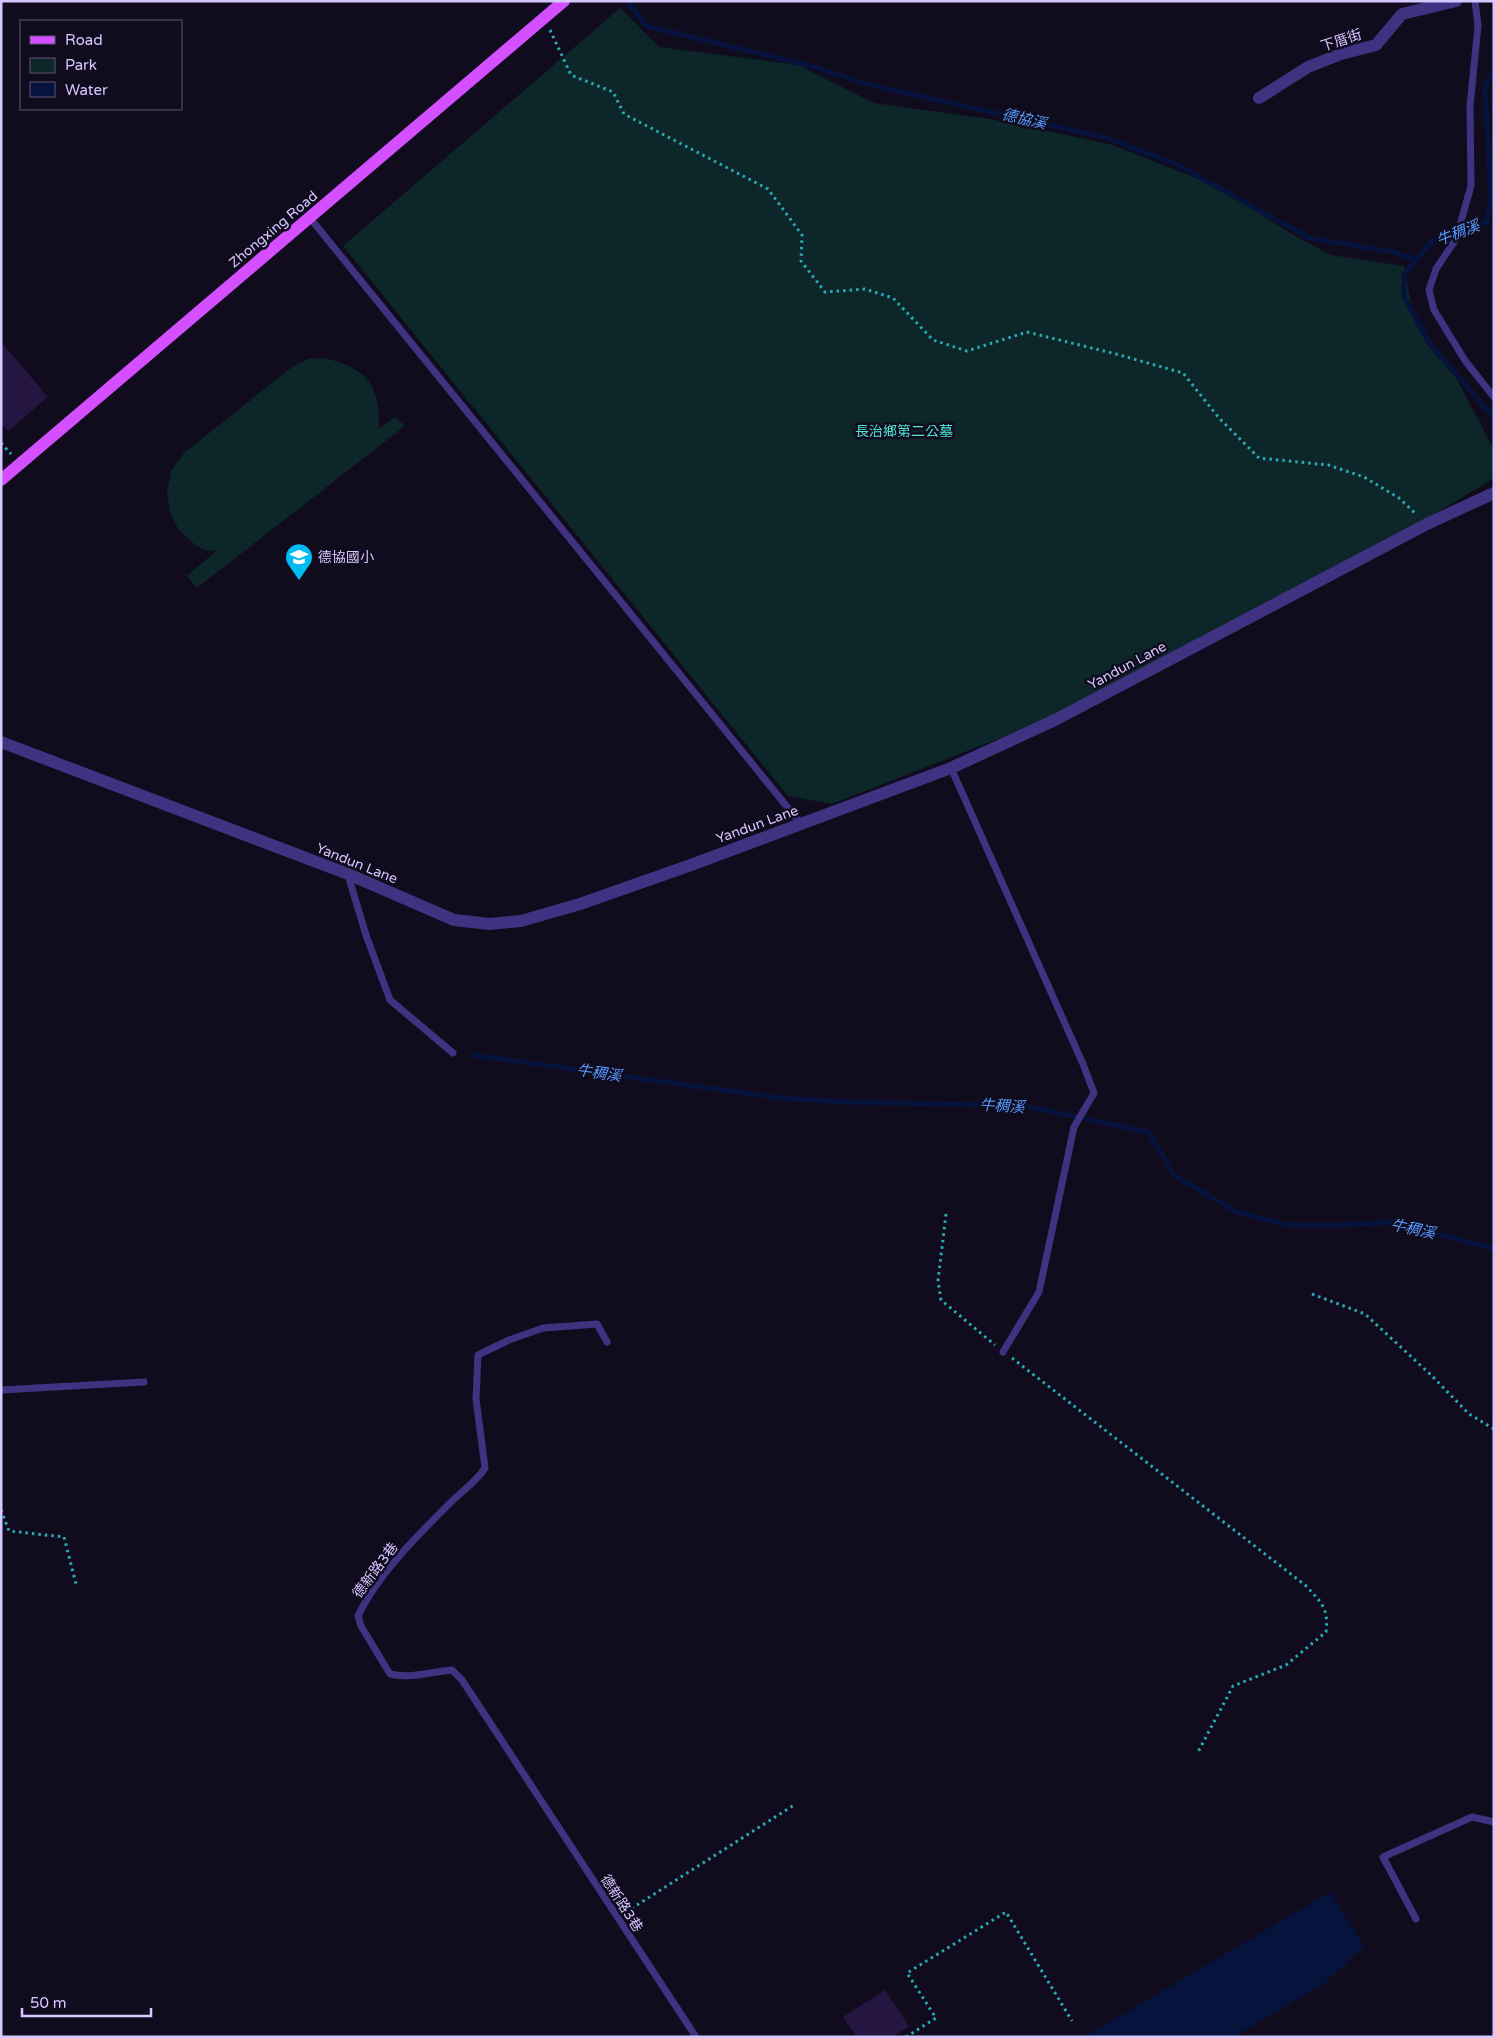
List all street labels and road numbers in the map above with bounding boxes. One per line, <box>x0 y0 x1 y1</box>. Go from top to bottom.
street label: 下厝街 <box>1319 26 1364 55</box>
street label: Zhongxing Road <box>226 187 321 271</box>
street label: Yandun Lane <box>1085 638 1169 693</box>
street label: Yandun Lane <box>714 802 801 847</box>
street label: Yandun Lane <box>314 839 400 888</box>
street label: 德新路3巷 <box>349 1539 402 1601</box>
street label: 德新路3巷 <box>597 1871 646 1935</box>

